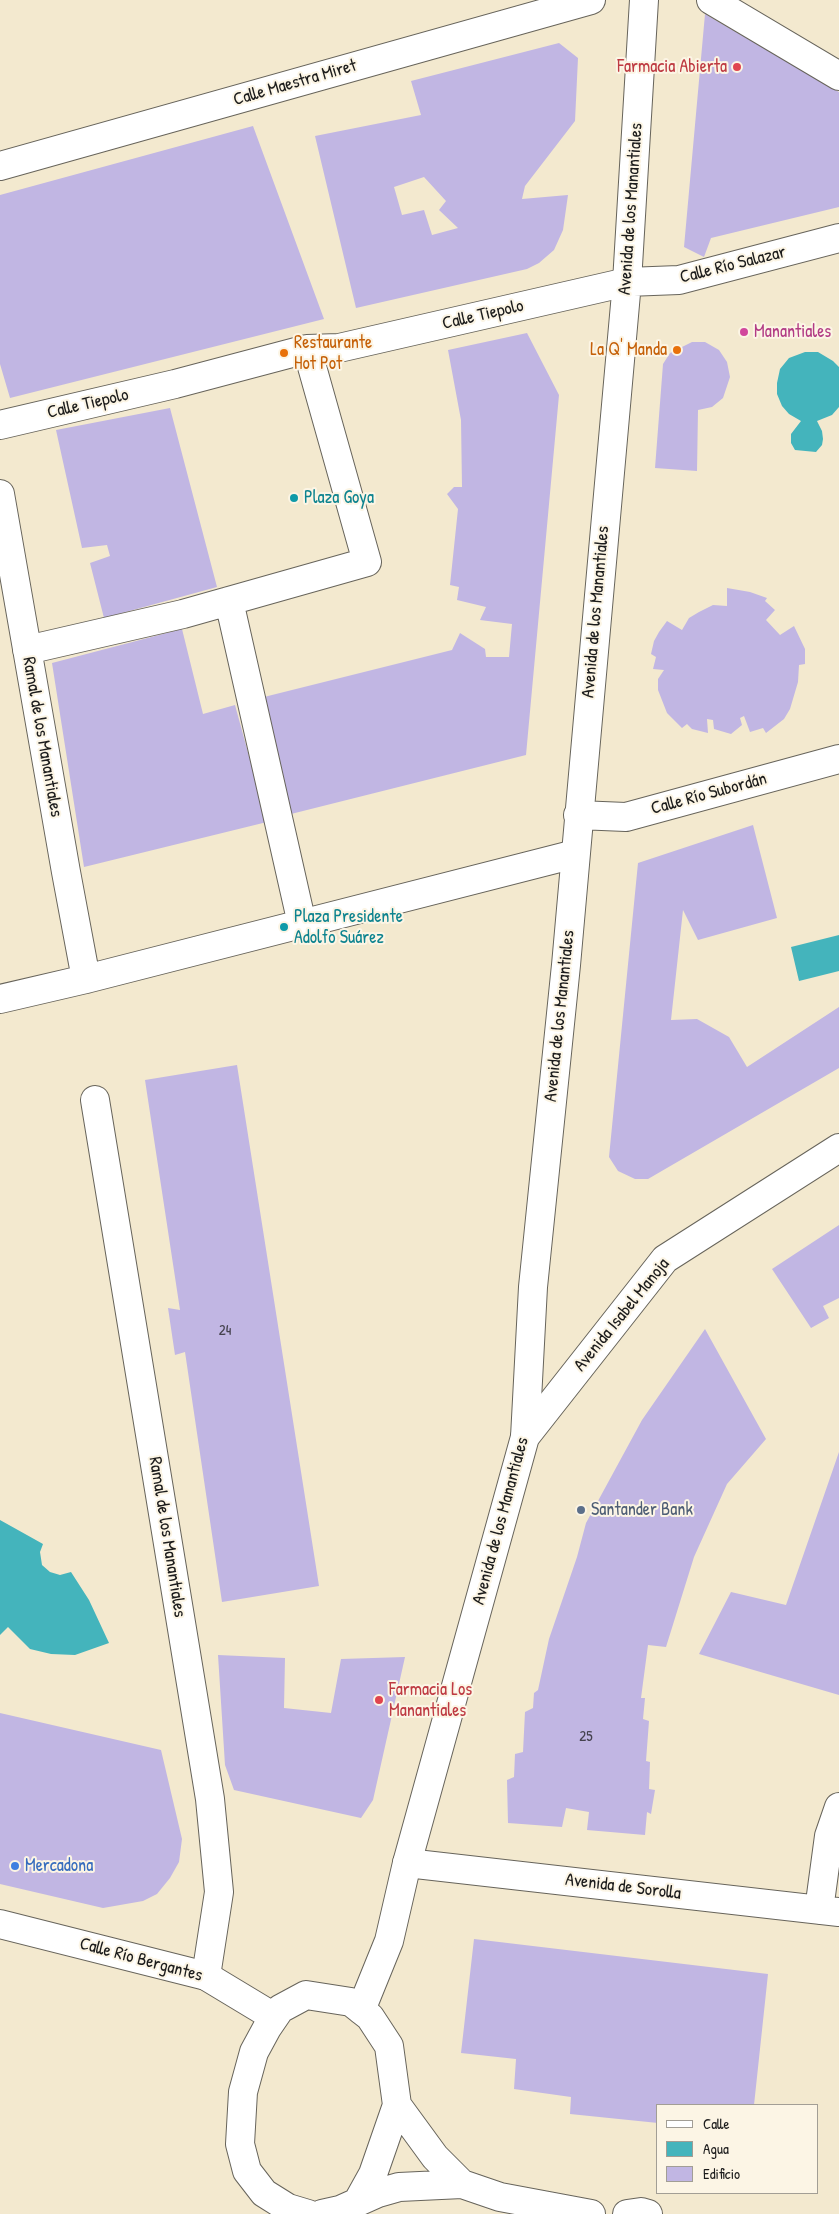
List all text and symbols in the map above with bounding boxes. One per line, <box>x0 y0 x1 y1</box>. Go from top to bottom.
street label: Calle Maestra Miret <box>231 55 359 111</box>
place label: Farmacia Abierta <box>617 56 727 78</box>
marker: Farmacia Abierta <box>731 61 743 73</box>
street label: Avenida de los Manantiales <box>614 122 648 296</box>
street label: Calle Río Salazar <box>678 241 788 289</box>
street label: Calle Tiepolo <box>440 295 526 335</box>
place label: Manantiales <box>754 321 831 343</box>
marker: Manantiales <box>738 326 750 338</box>
place label: Restaurante Hot Pot <box>294 332 372 374</box>
place label: La Q' Manda <box>590 339 667 361</box>
marker: La Q' Manda <box>671 344 683 356</box>
marker: Restaurante Hot Pot <box>278 347 290 359</box>
street label: Calle Tiepolo <box>45 384 131 424</box>
place label: Plaza Goya <box>304 487 374 509</box>
marker: Plaza Goya <box>288 492 300 504</box>
street label: Avenida de los Manantiales <box>578 525 614 699</box>
street label: Ramal de los Manantiales <box>17 655 67 819</box>
street label: Calle Río Subordán <box>649 768 769 820</box>
place label: Plaza Presidente Adolfo Suárez <box>294 906 403 949</box>
marker: Plaza Presidente Adolfo Suárez <box>278 921 290 933</box>
street label: Avenida de los Manantiales <box>540 929 580 1103</box>
street label: Avenida Isabel Manoja <box>570 1254 674 1376</box>
house number: 24 <box>219 1322 231 1340</box>
street label: Avenida de los Manantiales <box>468 1435 534 1607</box>
street label: Ramal de los Manantiales <box>144 1455 190 1619</box>
place label: Santander Bank <box>591 1499 693 1521</box>
marker: Santander Bank <box>575 1504 587 1516</box>
place label: Farmacia Los Manantiales <box>389 1679 472 1722</box>
marker: Farmacia Los Manantiales <box>373 1694 385 1706</box>
house number: 25 <box>579 1728 593 1746</box>
place label: Mercadona <box>25 1855 93 1877</box>
marker: Mercadona <box>9 1860 21 1872</box>
street label: Avenida de Sorolla <box>564 1869 682 1905</box>
street label: Calle Río Bergantes <box>77 1933 205 1987</box>
legend <box>656 2104 819 2194</box>
text: Calle <box>703 2113 730 2134</box>
text: Agua <box>703 2138 729 2159</box>
text: Edificio <box>703 2163 740 2184</box>

